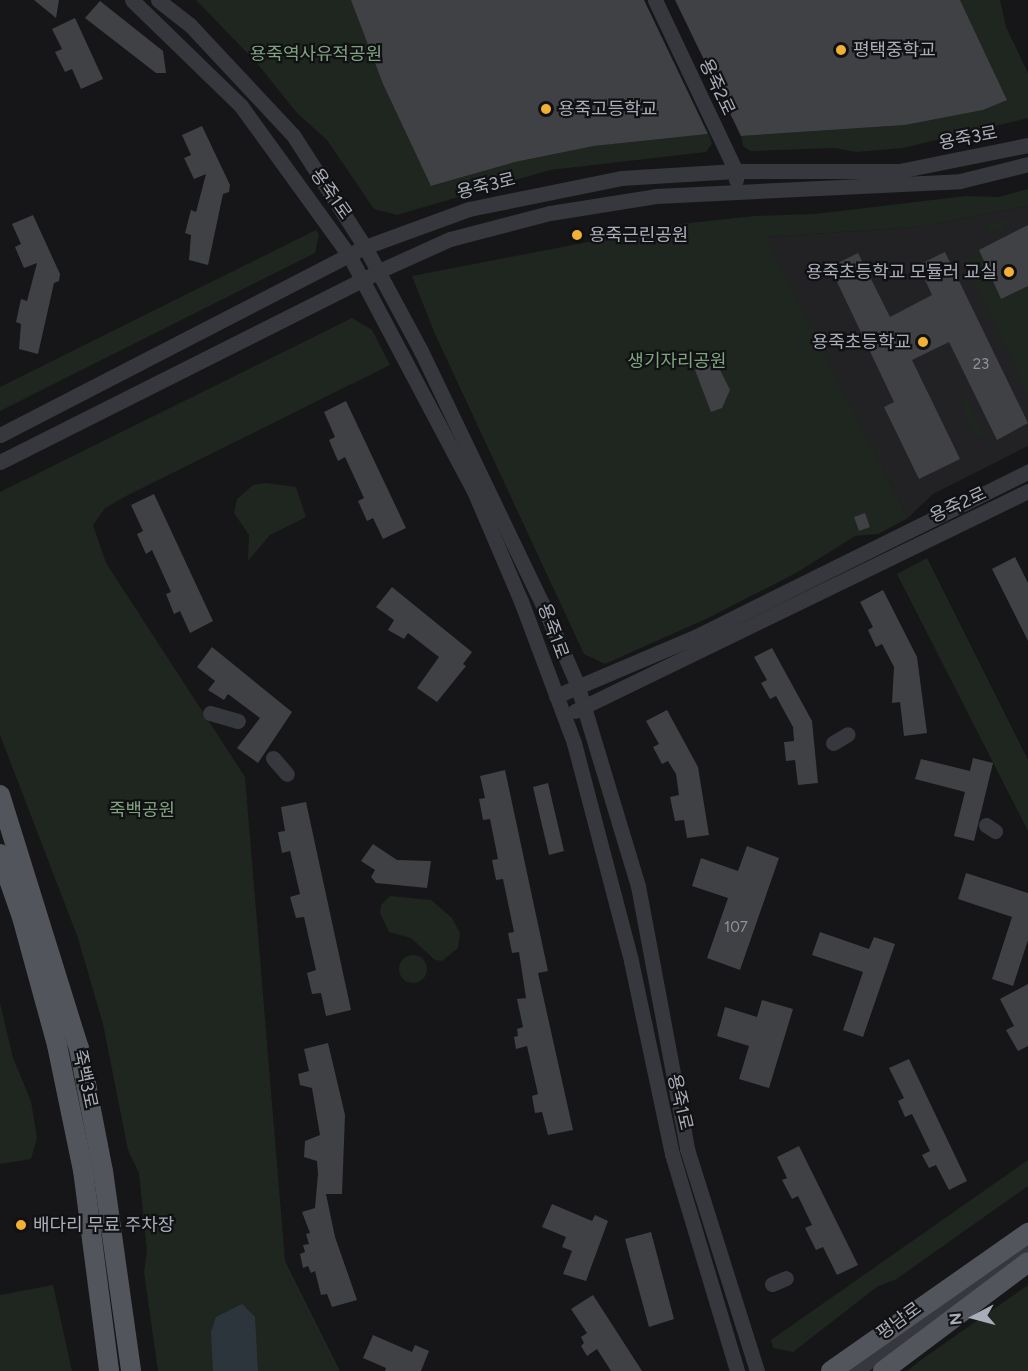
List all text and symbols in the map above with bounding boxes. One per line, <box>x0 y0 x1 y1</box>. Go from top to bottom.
place label: 평택중학교 <box>853 39 936 61</box>
park label: 용죽역사유적공원 <box>250 43 382 65</box>
marker: 평택중학교 <box>834 43 848 57</box>
street label: 용죽2로 <box>695 55 739 119</box>
place label: 용죽고등학교 <box>558 98 657 120</box>
marker: 용죽고등학교 <box>539 102 553 116</box>
street label: 용죽3로 <box>937 122 999 154</box>
street label: 용죽1로 <box>306 164 356 224</box>
street label: 용죽3로 <box>455 168 517 204</box>
place label: 용죽근린공원 <box>589 224 688 246</box>
marker: 용죽근린공원 <box>570 228 584 242</box>
place label: 용죽초등학교 모듈러 교실 <box>806 261 997 283</box>
marker: 용죽초등학교 모듈러 교실 <box>1002 265 1016 279</box>
place label: 용죽초등학교 <box>812 331 911 353</box>
marker: 용죽초등학교 <box>916 335 930 349</box>
park label: 생기자리공원 <box>627 350 727 372</box>
house number: 23 <box>973 356 989 374</box>
street label: 용죽2로 <box>926 483 990 527</box>
street label: 용죽1로 <box>533 600 573 662</box>
park label: 죽백공원 <box>109 799 175 821</box>
house number: 107 <box>724 919 748 937</box>
street label: 죽백3로 <box>68 1048 102 1110</box>
street label: 용죽1로 <box>663 1072 697 1132</box>
place label: 배다리 무료 주차장 <box>33 1214 174 1236</box>
marker: 배다리 무료 주차장 <box>14 1218 28 1232</box>
north arrow <box>944 1287 1004 1347</box>
street label: 평남로 <box>873 1298 925 1344</box>
text: N <box>946 1312 966 1326</box>

